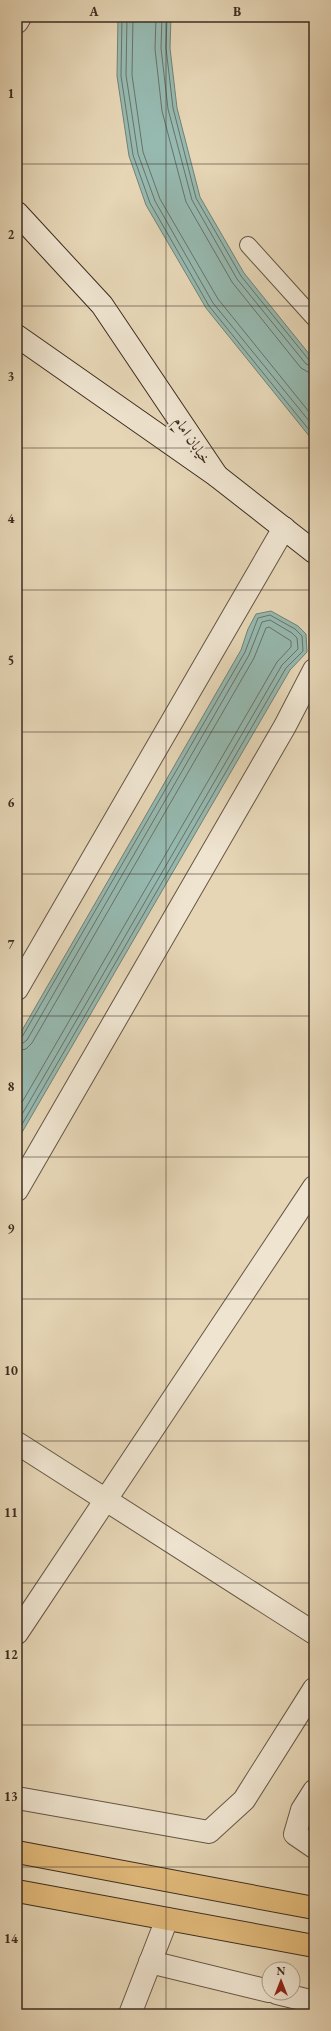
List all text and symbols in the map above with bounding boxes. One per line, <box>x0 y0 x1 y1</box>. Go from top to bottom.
text: A <box>88 3 99 20</box>
text: B <box>233 3 241 20</box>
text: 1 <box>8 85 15 102</box>
text: 2 <box>8 226 15 243</box>
text: 3 <box>8 368 15 385</box>
street label: خیابان امام <box>167 412 216 470</box>
text: 4 <box>8 510 15 527</box>
text: 5 <box>8 652 14 669</box>
text: 6 <box>8 794 15 811</box>
text: 7 <box>8 936 15 953</box>
text: 8 <box>8 1078 15 1095</box>
text: 9 <box>8 1220 15 1237</box>
text: 10 <box>4 1362 18 1379</box>
text: 11 <box>4 1504 18 1521</box>
text: 12 <box>4 1646 18 1663</box>
text: 13 <box>4 1788 18 1805</box>
text: 14 <box>4 1930 18 1947</box>
north arrow <box>261 1961 301 2001</box>
text: N <box>277 1964 286 1978</box>

